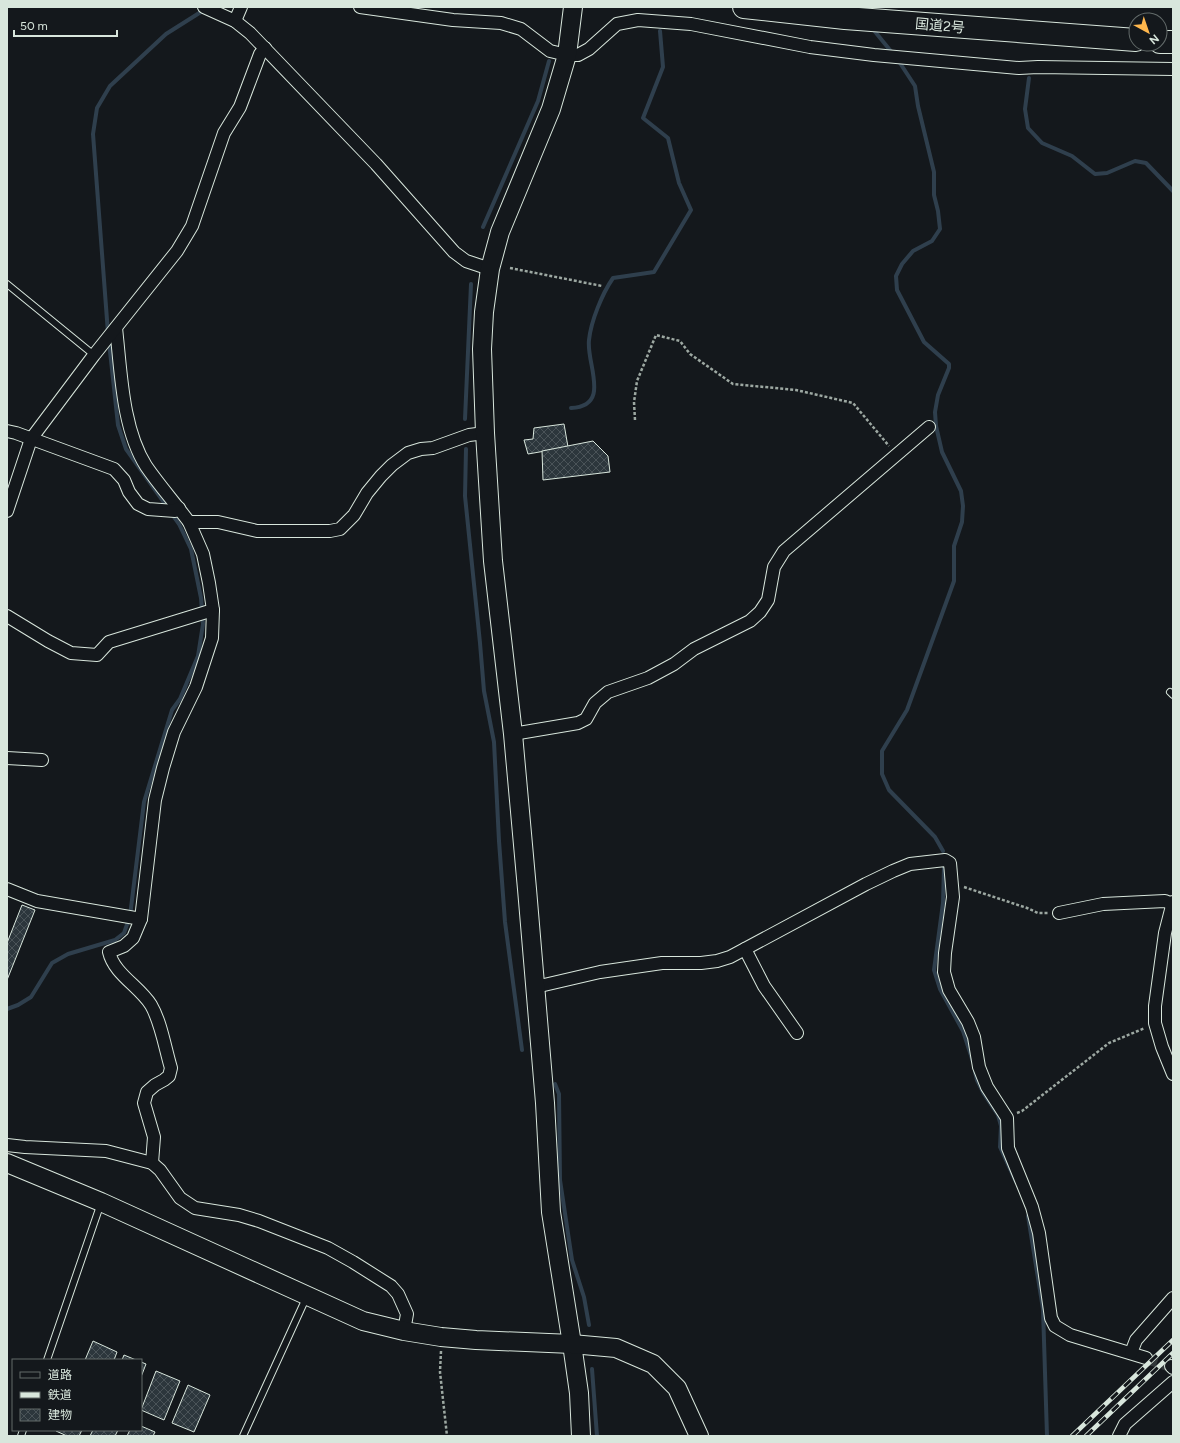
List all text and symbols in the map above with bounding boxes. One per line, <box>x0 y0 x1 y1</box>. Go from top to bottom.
scale bar <box>14 12 117 38</box>
north arrow <box>1128 12 1168 52</box>
street label: 国道2号 <box>914 15 966 37</box>
text: 50 m <box>20 19 48 33</box>
text: N <box>1147 32 1162 47</box>
legend <box>12 1359 142 1431</box>
text: 道路 <box>48 1368 72 1382</box>
text: 鉄道 <box>48 1388 72 1402</box>
text: 建物 <box>48 1408 72 1422</box>

